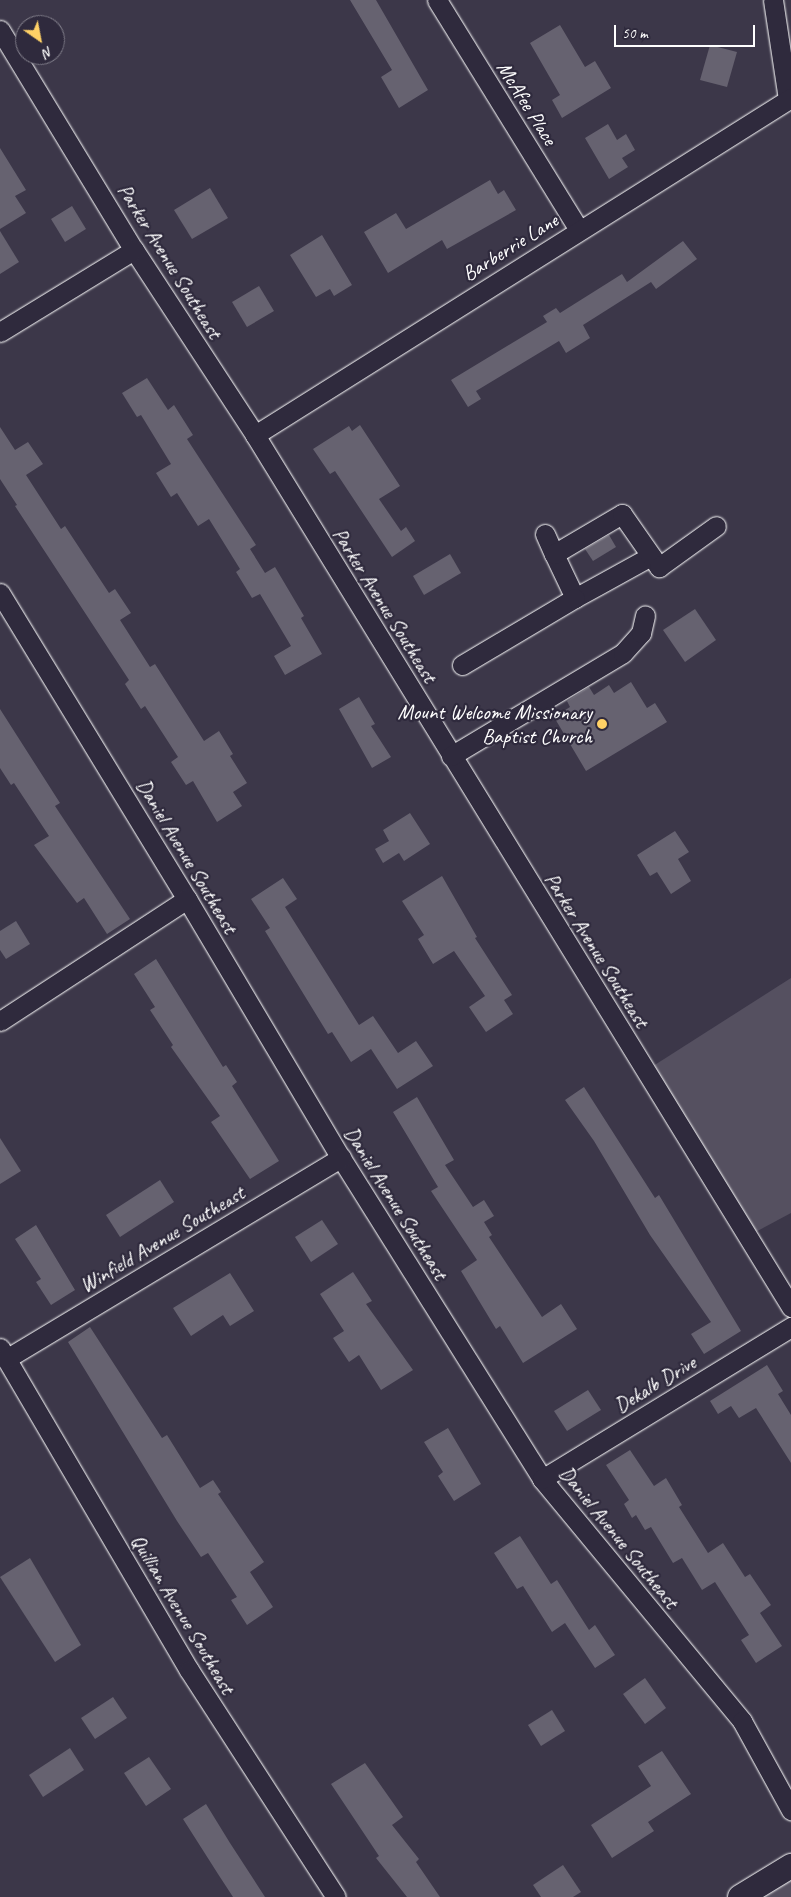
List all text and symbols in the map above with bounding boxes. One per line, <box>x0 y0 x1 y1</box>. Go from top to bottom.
north arrow <box>15 15 65 65</box>
scale bar <box>616 15 757 47</box>
text: 50 m <box>622 24 648 43</box>
text: N <box>40 43 56 62</box>
street label: McAfee Place <box>491 56 563 150</box>
street label: Parker Avenue Southeast <box>112 179 228 343</box>
street label: Barberrie Lane <box>457 207 563 287</box>
street label: Parker Avenue Southeast <box>327 523 443 687</box>
place label: Mount Welcome Missionary Baptist Church <box>398 699 592 749</box>
marker: Mount Welcome Missionary Baptist Church <box>596 718 608 730</box>
street label: Daniel Avenue Southeast <box>131 774 243 938</box>
street label: Parker Avenue Southeast <box>539 868 655 1032</box>
street label: Daniel Avenue Southeast <box>339 1122 453 1284</box>
street label: Winfield Avenue Southeast <box>75 1180 249 1298</box>
street label: Dekalb Drive <box>610 1350 700 1418</box>
street label: Daniel Avenue Southeast <box>554 1461 684 1613</box>
street label: Quillian Avenue Southeast <box>125 1529 241 1699</box>

